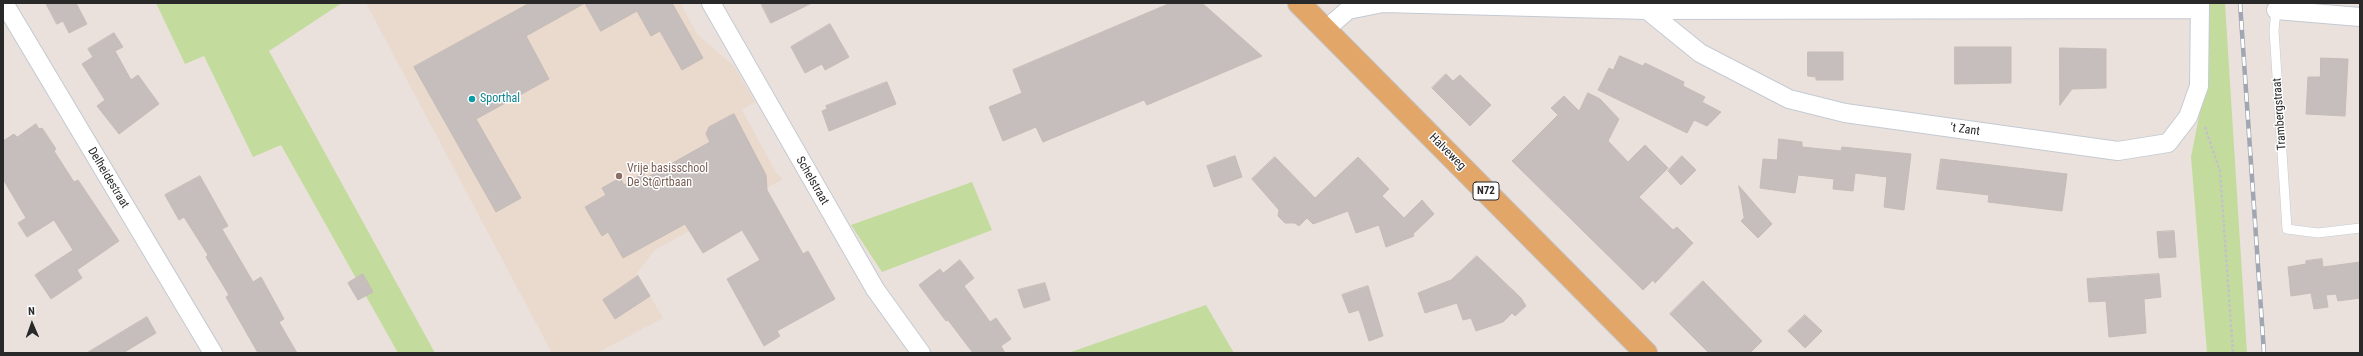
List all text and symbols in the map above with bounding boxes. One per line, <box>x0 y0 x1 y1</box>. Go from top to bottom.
street label: Trambergstraat <box>2270 77 2290 151</box>
place label: Sporthal <box>480 92 520 106</box>
marker: Sporthal <box>467 94 477 104</box>
street label: 't Zant <box>1949 121 1981 139</box>
street label: Halveweg <box>1426 131 1468 173</box>
street label: Delheidestraat <box>84 145 132 211</box>
street label: Schelstraat <box>792 154 832 208</box>
place label: Vrije basisschool De St@rtbaan <box>627 162 708 190</box>
marker: Vrije basisschool De St@rtbaan <box>614 171 624 181</box>
road number: N72 <box>1473 182 1499 200</box>
north arrow <box>12 304 52 344</box>
text: N <box>28 305 35 318</box>

